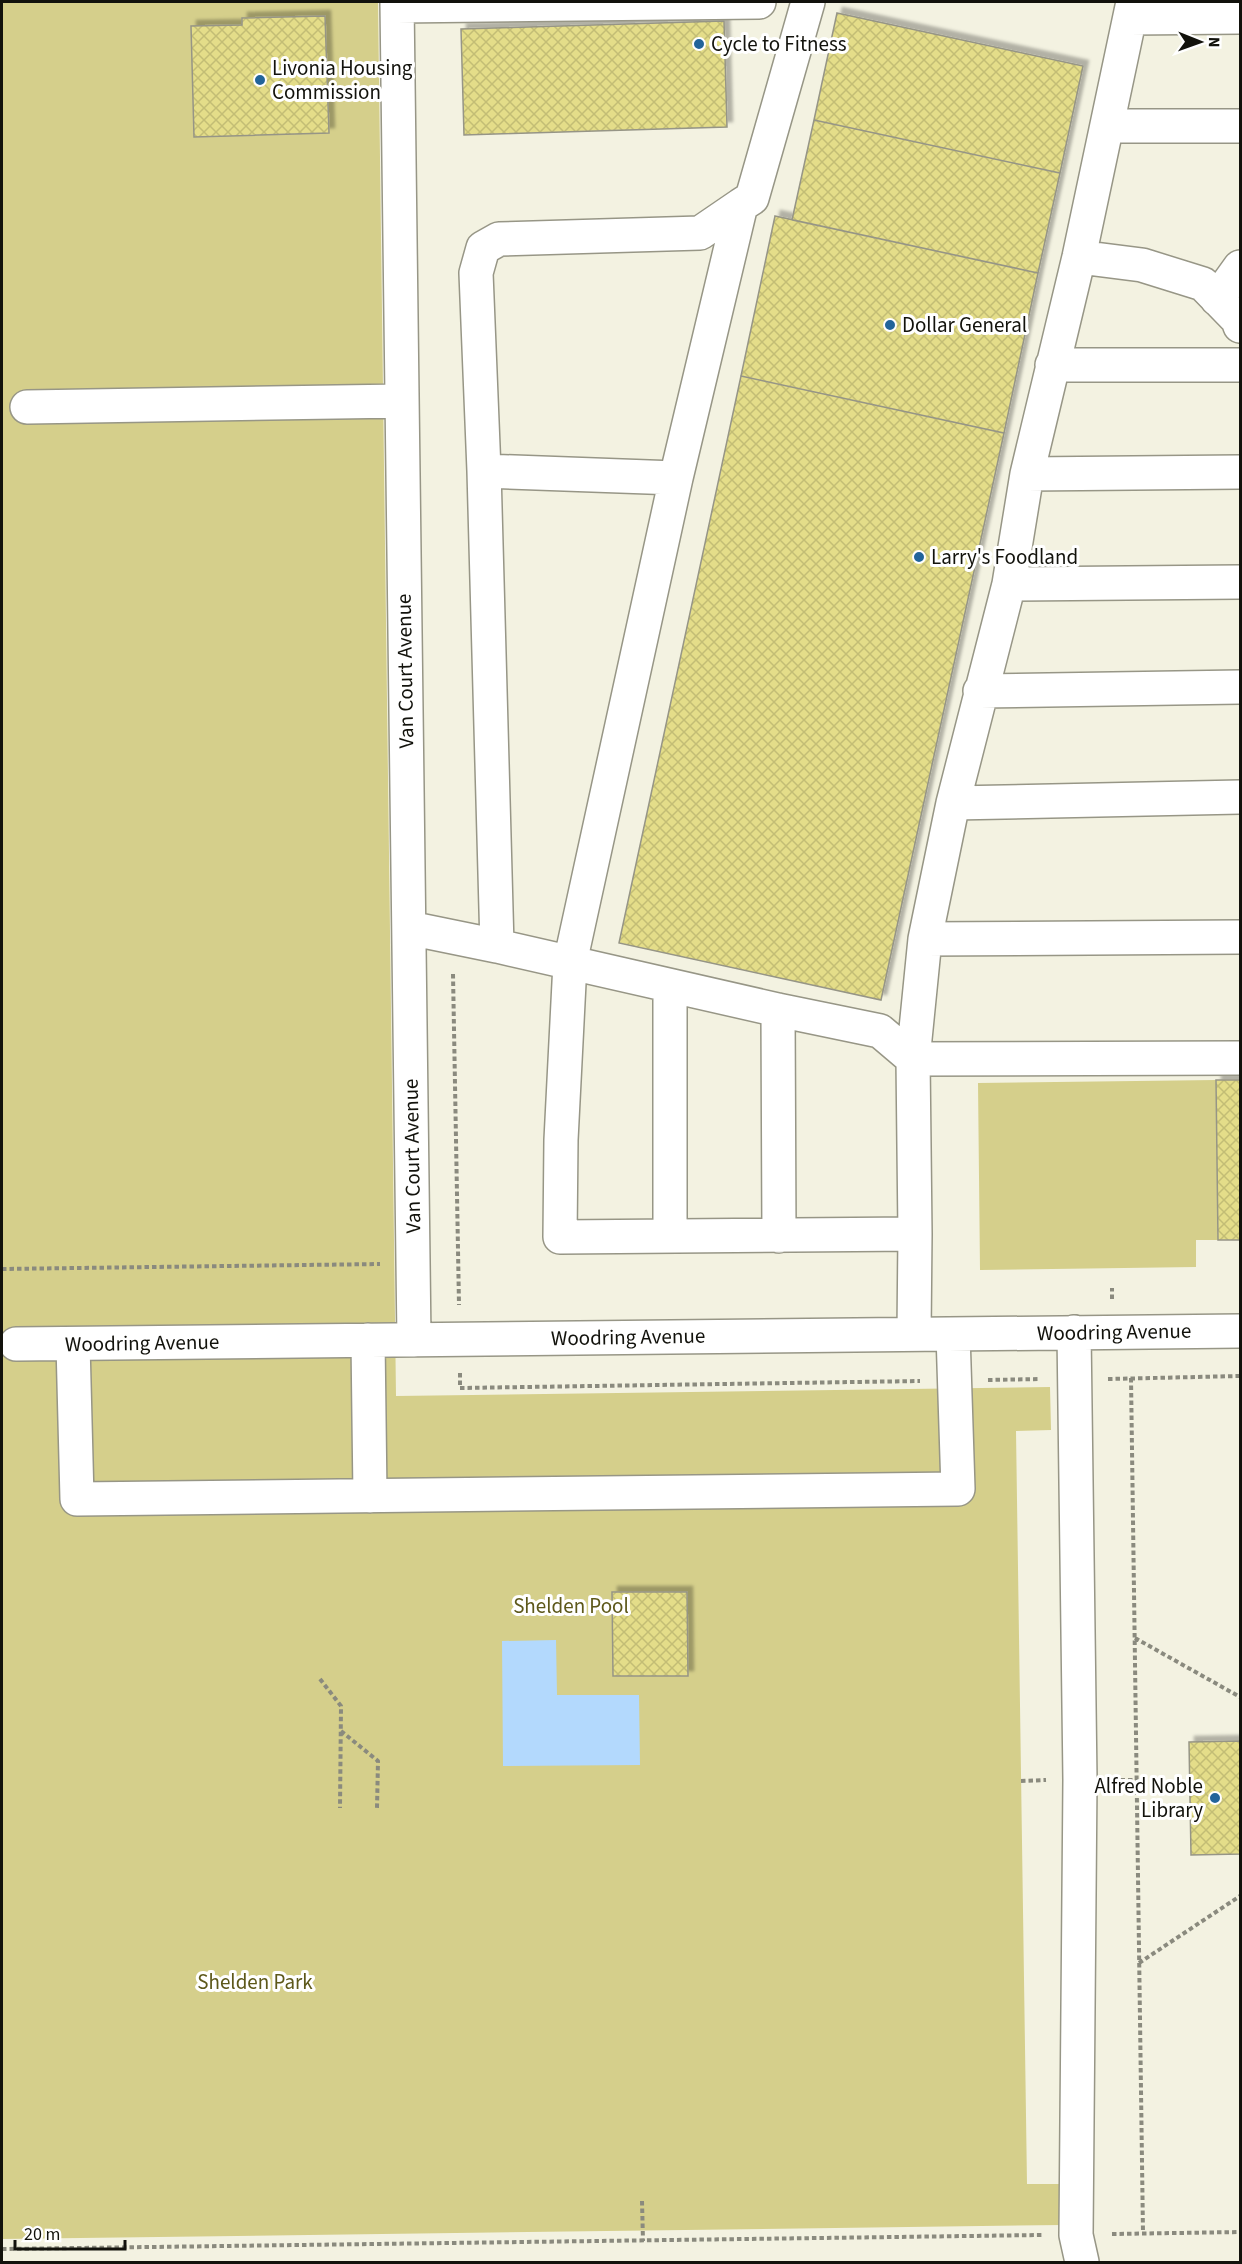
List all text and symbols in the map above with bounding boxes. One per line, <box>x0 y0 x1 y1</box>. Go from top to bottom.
north arrow <box>1170 12 1230 72</box>
place label: Cycle to Fitness <box>711 29 847 59</box>
marker: Cycle to Fitness <box>692 37 706 51</box>
text: N <box>1203 37 1225 48</box>
place label: Livonia Housing Commission <box>272 53 413 107</box>
marker: Livonia Housing Commission <box>253 73 267 87</box>
place label: Dollar General <box>902 310 1027 340</box>
marker: Dollar General <box>883 318 897 332</box>
place label: Larry's Foodland <box>931 542 1078 572</box>
marker: Larry's Foodland <box>912 550 926 564</box>
street label: Van Court Avenue <box>389 593 421 749</box>
street label: Van Court Avenue <box>396 1078 428 1234</box>
street label: Woodring Avenue <box>1037 1316 1191 1348</box>
street label: Woodring Avenue <box>551 1321 705 1353</box>
street label: Woodring Avenue <box>65 1327 219 1359</box>
park label: Shelden Pool <box>513 1591 629 1621</box>
place label: Alfred Noble Library <box>1094 1771 1203 1825</box>
marker: Alfred Noble Library <box>1208 1791 1222 1805</box>
park label: Shelden Park <box>197 1967 313 1997</box>
scale bar <box>15 2213 124 2251</box>
text: 20 m <box>24 2222 60 2247</box>

